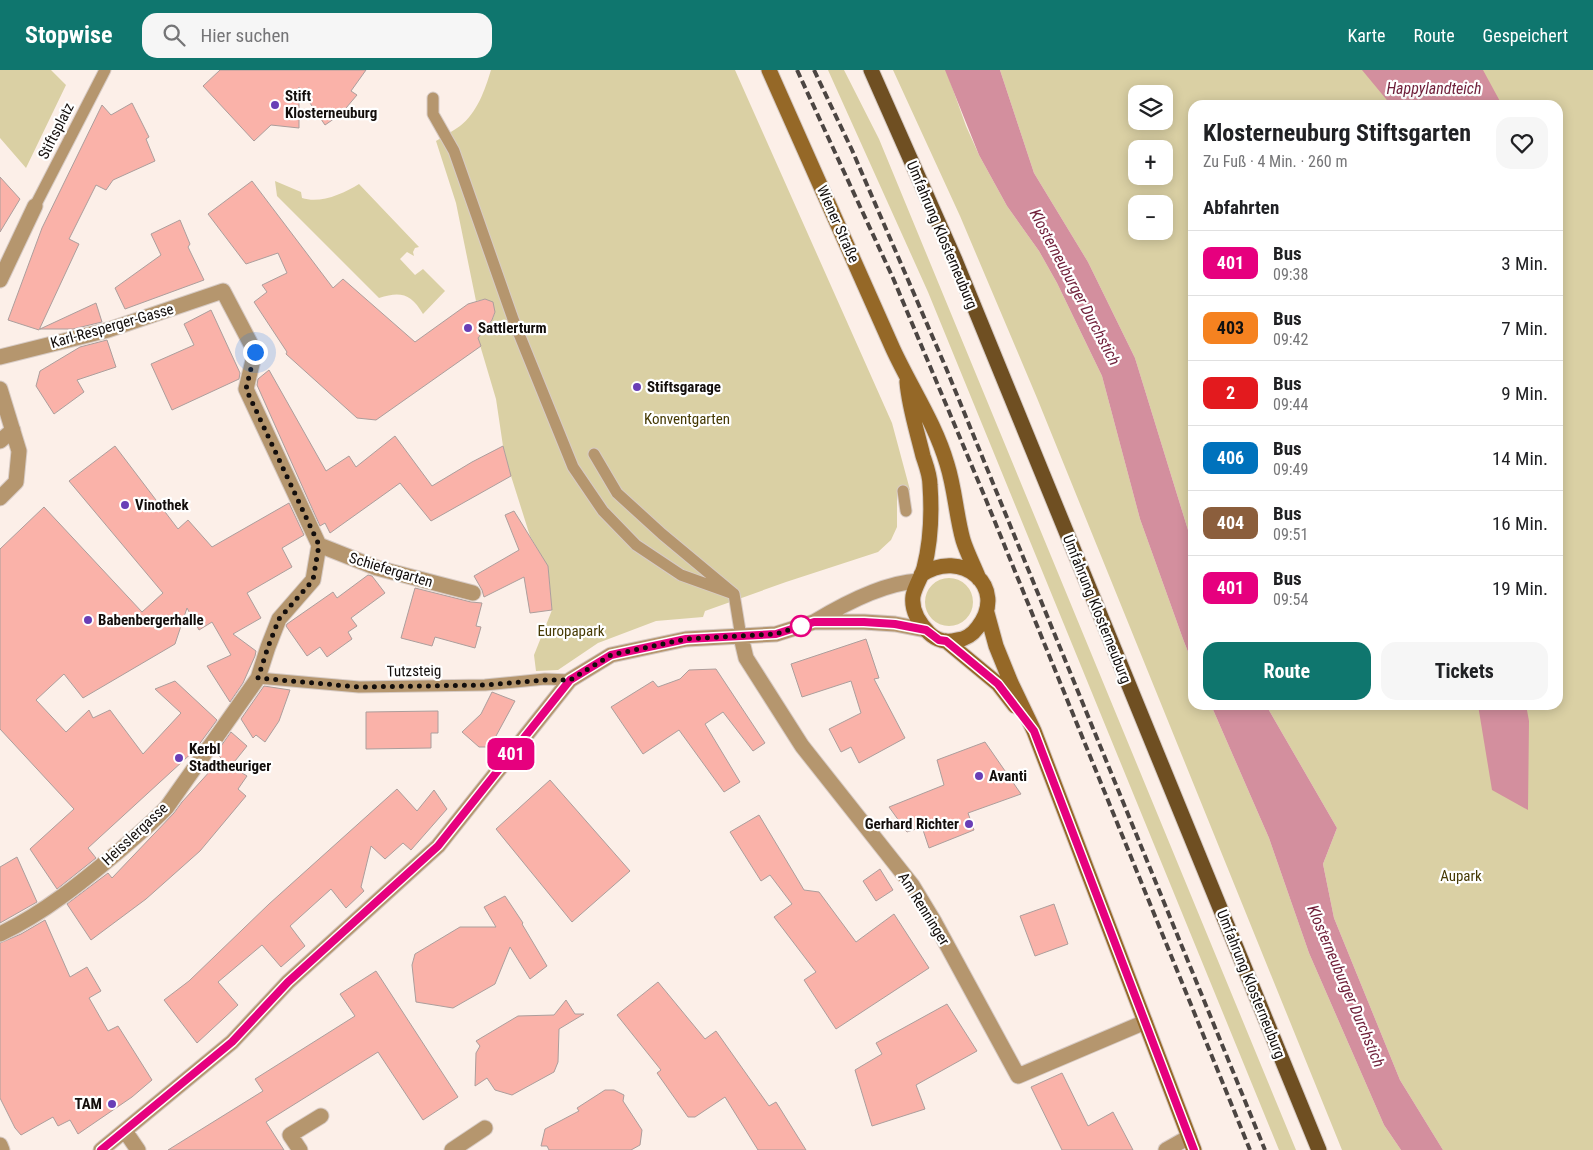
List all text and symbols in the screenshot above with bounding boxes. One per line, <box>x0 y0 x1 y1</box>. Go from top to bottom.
search box <box>142 13 492 58</box>
text: Stopwise <box>25 21 112 49</box>
icon: search <box>160 21 188 49</box>
text: Hier suchen <box>200 24 290 47</box>
text: Karte <box>1347 25 1386 46</box>
text: Route <box>1414 25 1455 46</box>
text: Gespeichert <box>1483 25 1568 46</box>
water label: Happylandteich <box>1386 79 1482 98</box>
map controls <box>1128 85 1173 240</box>
button: layers <box>1128 85 1173 130</box>
place label: Stift Klosterneuburg <box>285 87 377 122</box>
marker: Stift Klosterneuburg <box>269 99 281 111</box>
street label: Stiftsplatz <box>34 100 78 162</box>
button: heart <box>1496 117 1548 169</box>
text: Klosterneuburg Stiftsgarten <box>1203 119 1471 147</box>
button: + <box>1128 140 1173 185</box>
text: Zu Fuß · 4 Min. · 260 m <box>1203 152 1347 171</box>
street label: Umfahrung Klosterneuburg <box>903 158 981 312</box>
street label: Wiener Straße <box>813 183 863 265</box>
button: − <box>1128 195 1173 240</box>
text: Abfahrten <box>1203 196 1279 219</box>
water label: Klosterneuburger Durchstich <box>1026 206 1124 368</box>
text: Bus <box>1273 242 1302 265</box>
text: 401 <box>1217 252 1244 273</box>
text: 3 Min. <box>1501 252 1548 275</box>
text: 09:38 <box>1273 265 1308 284</box>
street label: Karl-Resperger-Gasse <box>48 300 176 352</box>
text: Bus <box>1273 307 1302 330</box>
text: 403 <box>1217 317 1244 338</box>
text: 7 Min. <box>1501 317 1548 340</box>
place label: Sattlerturm <box>478 319 547 337</box>
marker: Sattlerturm <box>462 322 474 334</box>
text: 09:42 <box>1273 330 1308 349</box>
your location <box>243 340 268 365</box>
text: Bus <box>1273 372 1302 395</box>
place label: Stiftsgarage <box>647 378 721 396</box>
marker: Stiftsgarage <box>631 381 643 393</box>
text: 2 <box>1226 382 1235 403</box>
text: 9 Min. <box>1501 382 1548 405</box>
text: 09:44 <box>1273 395 1308 414</box>
park label: Konventgarten <box>644 410 730 428</box>
text: Bus <box>1273 437 1302 460</box>
text: 406 <box>1217 447 1244 468</box>
text: 14 Min. <box>1492 447 1548 470</box>
text: 09:49 <box>1273 460 1308 479</box>
place label: Vinothek <box>135 496 189 514</box>
marker: Vinothek <box>119 499 131 511</box>
text: Bus <box>1273 502 1302 525</box>
text: 404 <box>1217 512 1244 533</box>
text: 16 Min. <box>1492 512 1548 535</box>
text: 09:51 <box>1273 525 1308 544</box>
street label: Umfahrung Klosterneuburg <box>1059 532 1135 686</box>
street label: Schiefergarten <box>347 549 435 591</box>
text: Bus <box>1273 567 1302 590</box>
text: 401 <box>1217 577 1244 598</box>
text: 19 Min. <box>1492 577 1548 600</box>
text: 09:54 <box>1273 590 1308 609</box>
place label: Babenbergerhalle <box>98 611 204 629</box>
marker: Babenbergerhalle <box>82 614 94 626</box>
unlabelled marker <box>790 615 812 637</box>
park label: Europapark <box>537 622 605 640</box>
button: Route <box>1203 642 1371 700</box>
button: Tickets <box>1381 642 1548 700</box>
street label: Tutzsteig <box>387 662 441 680</box>
line badge: 401 <box>482 738 540 770</box>
place label: Kerbl Stadtheuriger <box>189 740 271 775</box>
text: 401 <box>497 743 525 764</box>
marker: Kerbl Stadtheuriger <box>173 752 185 764</box>
place label: Avanti <box>989 767 1027 785</box>
marker: Avanti <box>973 770 985 782</box>
street label: Heisslergasse <box>98 799 172 869</box>
place label: Gerhard Richter <box>865 815 959 833</box>
marker: Gerhard Richter <box>963 818 975 830</box>
park label: Aupark <box>1440 867 1482 885</box>
street label: Am Renninger <box>894 869 954 949</box>
water label: Klosterneuburger Durchstich <box>1303 902 1389 1070</box>
street label: Umfahrung Klosterneuburg <box>1213 907 1289 1061</box>
place label: TAM <box>74 1095 102 1113</box>
marker: TAM <box>106 1098 118 1110</box>

